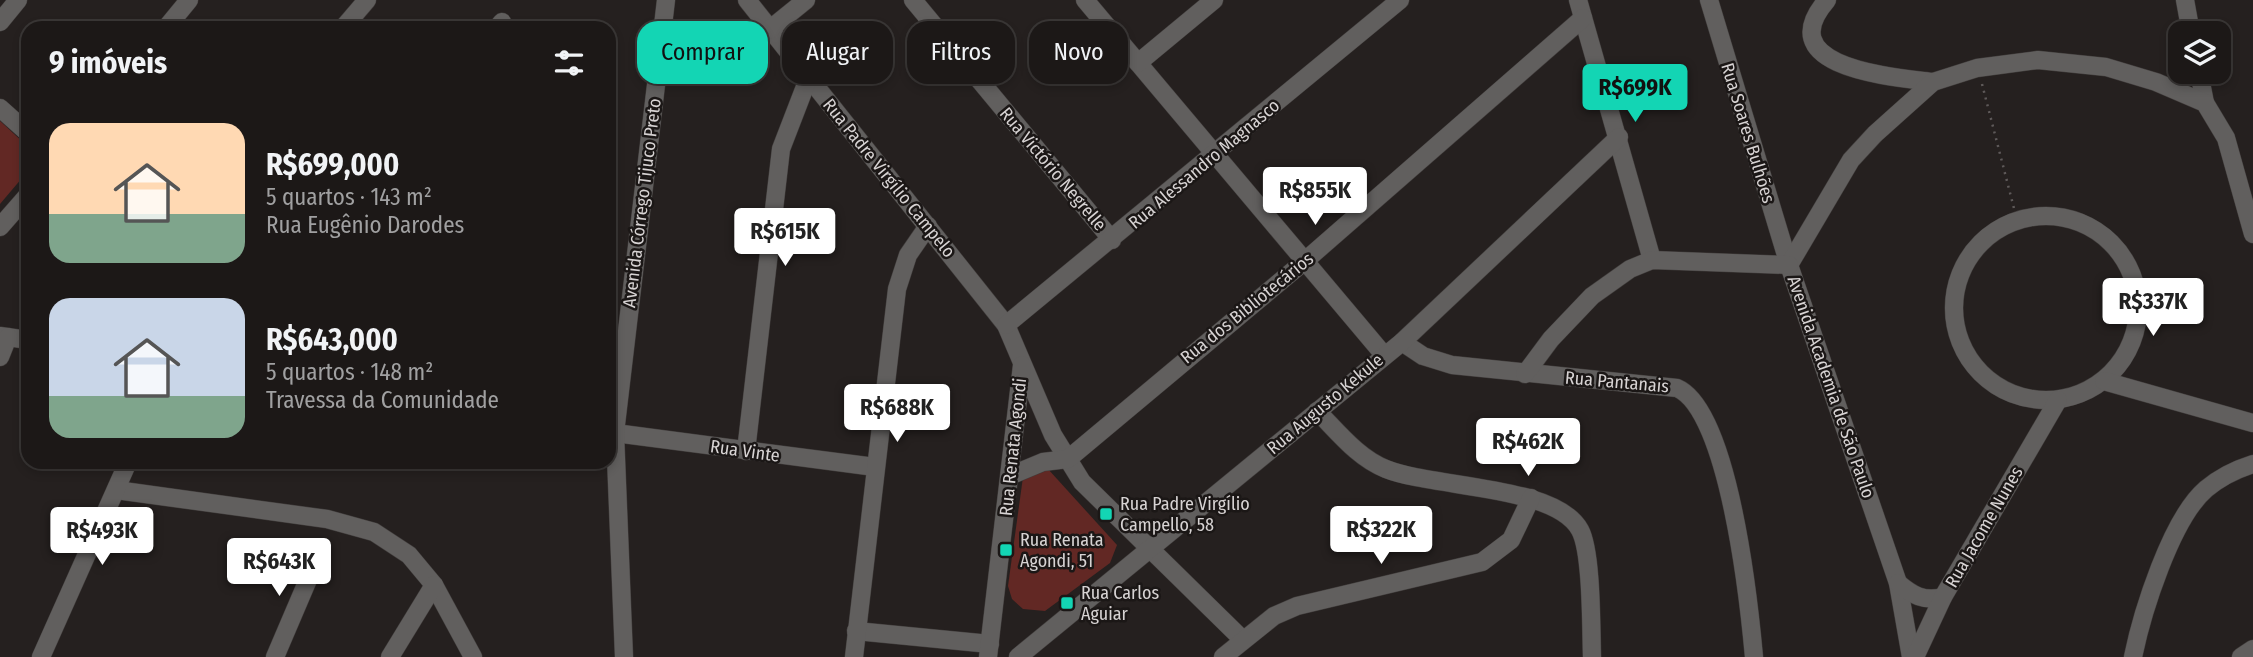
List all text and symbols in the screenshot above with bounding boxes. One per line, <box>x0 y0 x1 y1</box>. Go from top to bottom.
chip: Comprar <box>637 21 768 84</box>
chip: Alugar <box>782 21 893 84</box>
chip: Filtros <box>907 21 1015 84</box>
chip: Novo <box>1029 21 1128 84</box>
map controls <box>2168 21 2231 84</box>
button: layers <box>2168 21 2231 84</box>
icon: filters <box>550 44 588 82</box>
text: 9 imóveis <box>49 45 167 81</box>
street label: Rua Soares Bulhões <box>1716 60 1780 206</box>
pin: R$699K <box>1578 64 1692 124</box>
text: R$699K <box>1598 73 1672 101</box>
street label: Rua Padre Virgílio Campelo <box>818 94 960 262</box>
street label: Rua Alessandro Magnasco <box>1124 94 1284 234</box>
street label: Avenida Córrego Tijuco Preto <box>618 97 666 309</box>
street label: Rua Victório Negrelle <box>995 103 1111 235</box>
text: R$699,000 <box>266 147 399 183</box>
icon: home <box>105 151 189 235</box>
pin: R$855K <box>1258 168 1372 227</box>
text: R$855K <box>1279 176 1351 204</box>
text: 5 quartos · 143 m² <box>266 183 432 211</box>
pin: R$615K <box>728 208 842 268</box>
text: Rua Eugênio Darodes <box>266 211 464 239</box>
text: R$615K <box>750 217 820 245</box>
street label: Rua dos Bibliotecários <box>1176 247 1318 368</box>
street label: Avenida Academia de São Paulo <box>1783 273 1879 501</box>
pin: R$337K <box>2096 278 2210 338</box>
text: R$337K <box>2119 287 2187 315</box>
text: R$643,000 <box>266 322 398 358</box>
icon: home <box>105 326 189 410</box>
street label: Rua Augusto Kekule <box>1262 349 1388 459</box>
text: 5 quartos · 148 m² <box>266 358 433 386</box>
street label: Rua Pantanais <box>1564 367 1670 398</box>
street label: Rua Renata Agondi <box>995 377 1031 517</box>
pin: R$688K <box>840 384 954 444</box>
text: Travessa da Comunidade <box>266 386 499 414</box>
text: R$688K <box>860 393 934 421</box>
pin: R$462K <box>1471 419 1585 478</box>
text: R$462K <box>1492 427 1564 455</box>
street label: Rua Vinte <box>709 435 781 467</box>
street label: Rua Jacome Nunes <box>1940 462 2028 591</box>
place label: Rua Padre Virgílio Campello, 58 <box>1120 493 1250 536</box>
marker: Rua Padre Virgílio Campello, 58 <box>1098 506 1114 522</box>
pin: R$322K <box>1324 506 1438 566</box>
pin: R$493K <box>45 508 159 567</box>
text: R$322K <box>1346 515 1416 543</box>
text: R$493K <box>66 516 138 544</box>
place label: Rua Renata Agondi, 51 <box>1020 529 1104 572</box>
pin: R$643K <box>222 538 336 598</box>
marker: Rua Renata Agondi, 51 <box>998 542 1014 558</box>
text: R$643K <box>243 547 315 575</box>
place label: Rua Carlos Aguiar <box>1081 582 1159 625</box>
marker: Rua Carlos Aguiar <box>1059 595 1075 611</box>

